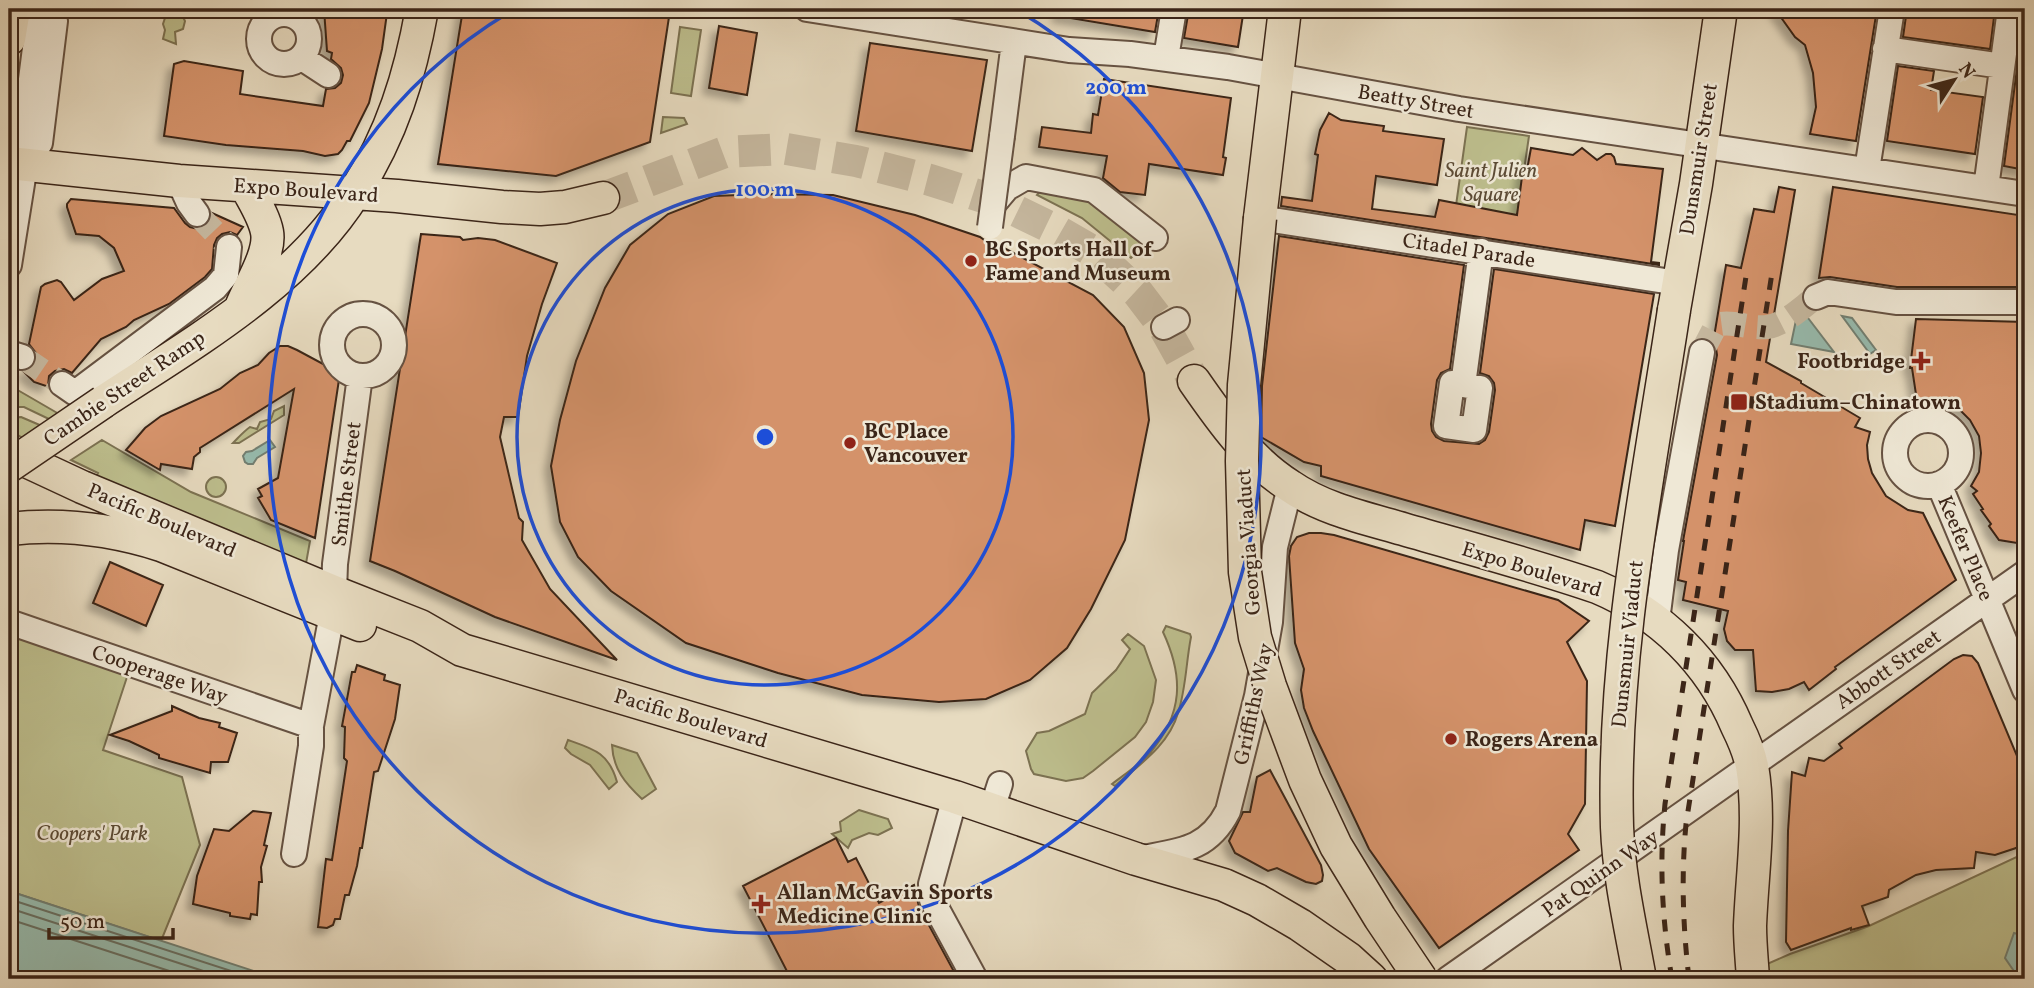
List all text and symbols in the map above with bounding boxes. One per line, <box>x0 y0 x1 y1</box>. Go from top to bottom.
north arrow <box>1918 46 1988 116</box>
text: N <box>1952 58 1981 85</box>
text: 200 m <box>1085 74 1147 103</box>
street label: Beatty Street <box>1355 78 1476 127</box>
street label: Dunsmuir Street <box>1673 81 1726 237</box>
park label: Saint Julien Square <box>1445 157 1537 210</box>
street label: Expo Boulevard <box>232 172 379 211</box>
text: 100 m <box>735 176 795 205</box>
street label: Citadel Parade <box>1400 227 1537 276</box>
place label: BC Sports Hall of Fame and Museum <box>985 236 1171 289</box>
marker: BC Sports Hall of Fame and Museum <box>963 253 979 269</box>
street label: Cambie Street Ramp <box>38 324 211 454</box>
place label: Footbridge <box>1797 348 1905 377</box>
marker: Footbridge <box>1911 351 1931 371</box>
place label: Stadium–Chinatown <box>1755 389 1961 418</box>
marker: Stadium–Chinatown <box>1729 392 1749 412</box>
place label: BC Place Vancouver <box>864 418 968 471</box>
street label: Smithe Street <box>325 420 370 548</box>
centre of rings <box>753 425 777 449</box>
marker: BC Place Vancouver <box>842 435 858 451</box>
street label: Georgia Viaduct <box>1230 468 1269 616</box>
street label: Pacific Boulevard <box>82 477 240 566</box>
street label: Keefer Place <box>1929 491 2000 606</box>
street label: Expo Boulevard <box>1458 535 1605 606</box>
street label: Dunsmuir Viaduct <box>1605 559 1652 729</box>
street label: Abbott Street <box>1830 623 1947 717</box>
street label: Cooperage Way <box>87 639 232 713</box>
street label: Griffiths Way <box>1227 640 1282 768</box>
street label: Pacific Boulevard <box>610 682 771 757</box>
place label: Rogers Arena <box>1465 726 1598 755</box>
marker: Rogers Arena <box>1443 731 1459 747</box>
park label: Coopers' Park <box>36 820 148 849</box>
street label: Pat Quinn Way <box>1536 823 1666 925</box>
place label: Allan McGavin Sports Medicine Clinic <box>777 879 993 932</box>
marker: Allan McGavin Sports Medicine Clinic <box>751 894 771 914</box>
scale bar <box>49 897 173 941</box>
text: 50 m <box>60 908 105 937</box>

